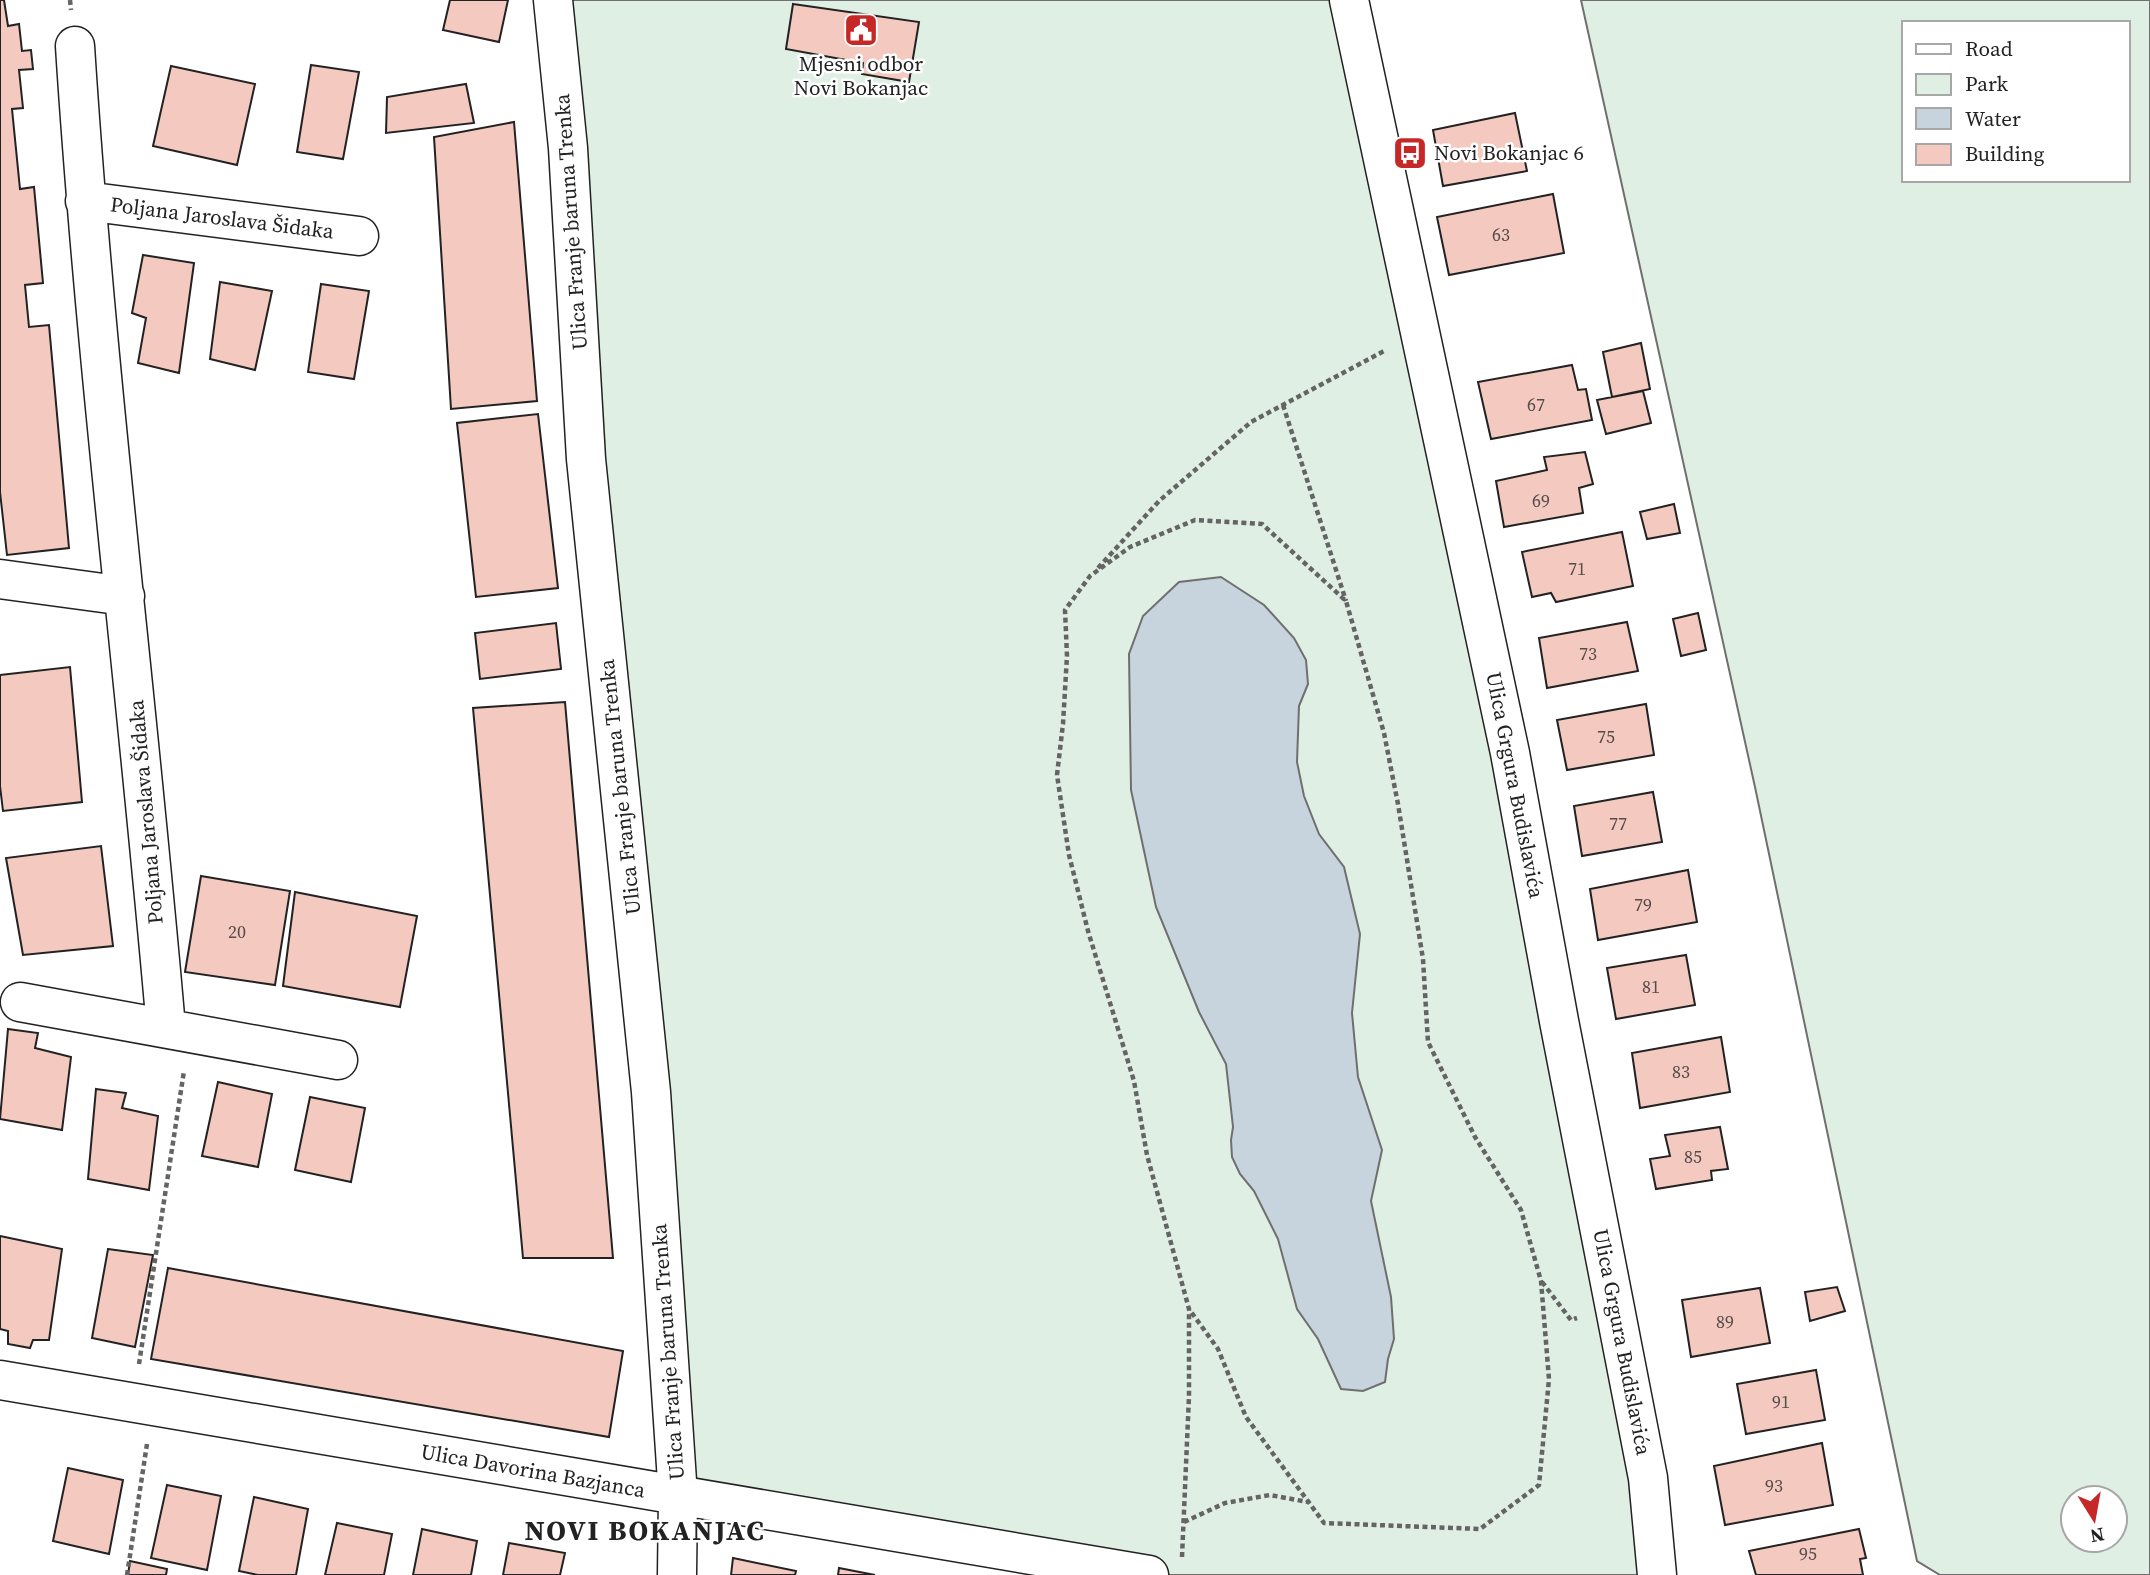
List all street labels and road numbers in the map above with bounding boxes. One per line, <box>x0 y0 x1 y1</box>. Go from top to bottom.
street label: Ulica Franje baruna Trenka <box>547 93 594 351</box>
street label: Poljana Jaroslava Šidaka <box>109 189 336 246</box>
street label: Ulica Franje baruna Trenka <box>592 658 647 916</box>
street label: Ulica Grgura Budislavića <box>1479 669 1552 901</box>
street label: Poljana Jaroslava Šidaka <box>121 698 170 925</box>
street label: Ulica Franje baruna Trenka <box>644 1223 691 1481</box>
street label: Ulica Grgura Budislavića <box>1586 1226 1659 1458</box>
street label: Ulica Davorina Bazjanca <box>419 1436 648 1505</box>

